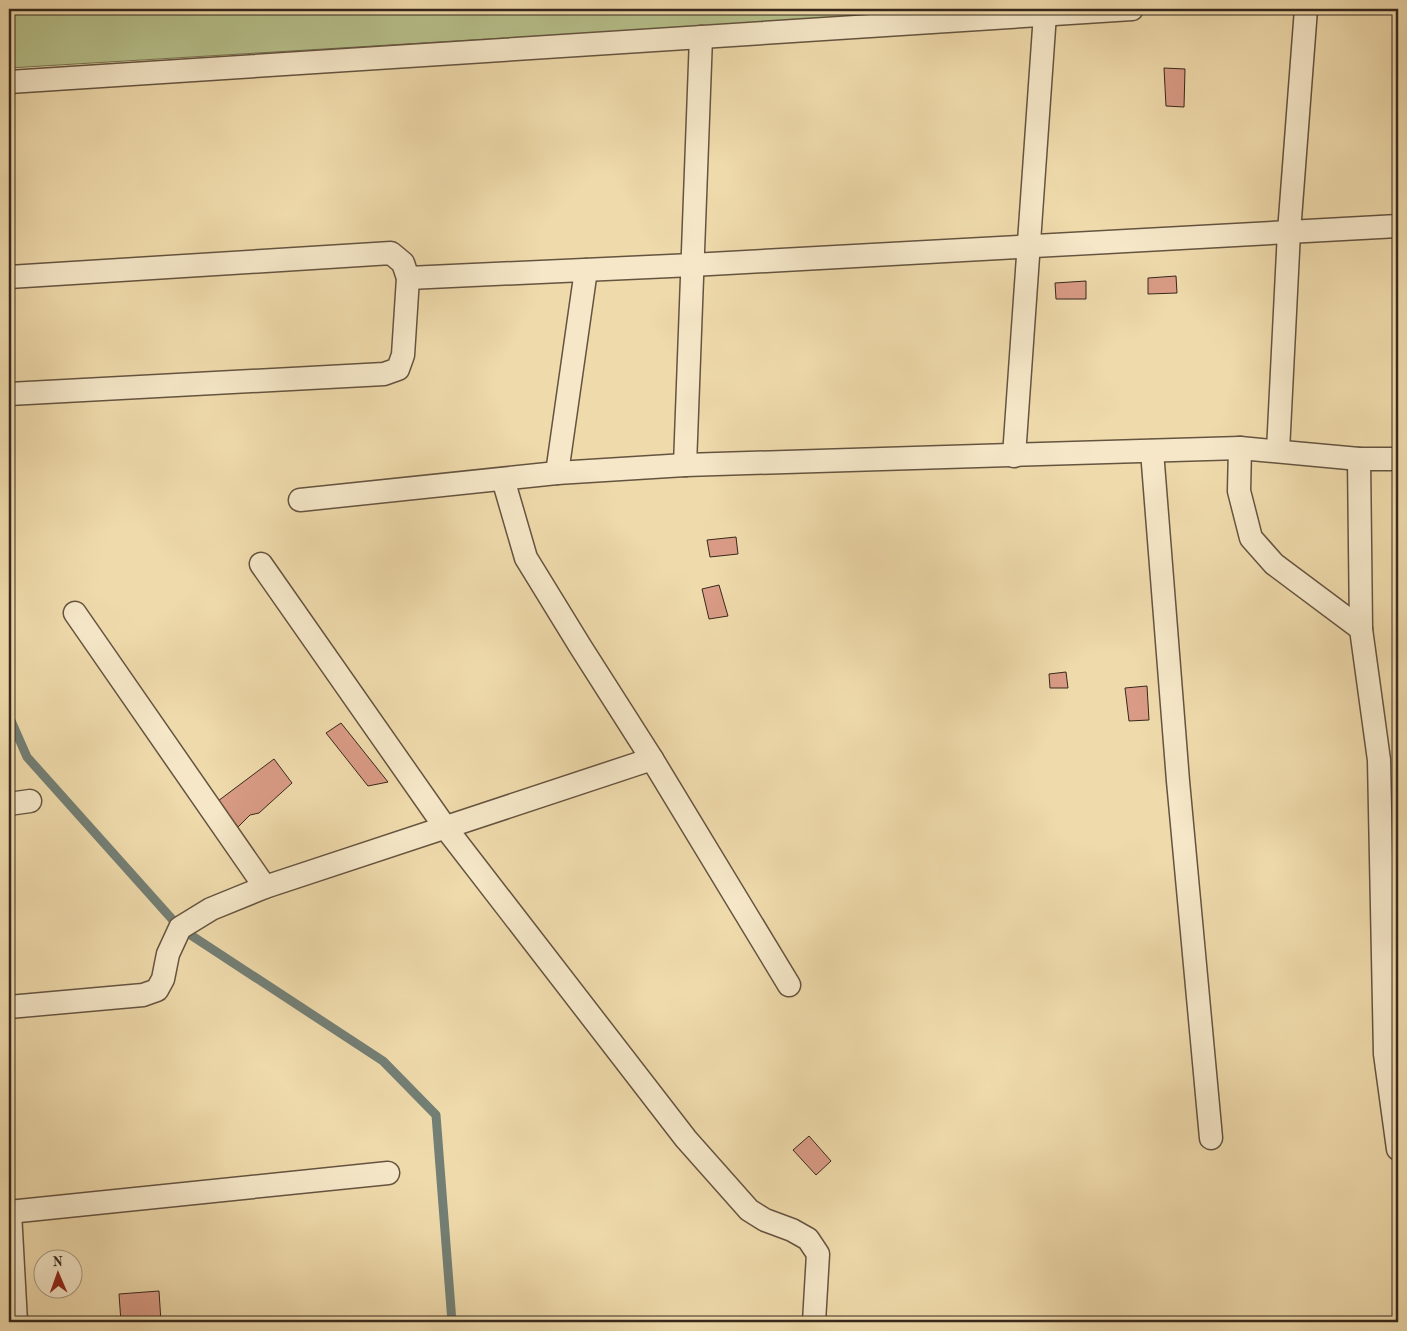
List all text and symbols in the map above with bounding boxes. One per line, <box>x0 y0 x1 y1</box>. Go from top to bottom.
north arrow <box>32 1248 82 1298</box>
text: N <box>52 1255 63 1269</box>

